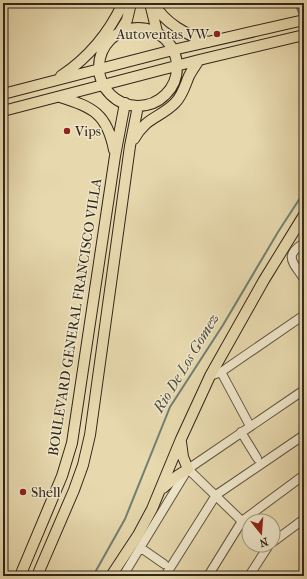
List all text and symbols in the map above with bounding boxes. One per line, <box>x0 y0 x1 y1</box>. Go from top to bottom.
place label: Autoventas VW <box>115 26 210 43</box>
marker: Autoventas VW <box>212 29 222 39</box>
place label: Vips <box>74 123 101 140</box>
marker: Vips <box>62 126 72 136</box>
street label: BOULEVARD GENERAL FRANCISCO VILLA <box>45 176 106 457</box>
water label: Rio De Los Gomez <box>149 310 223 417</box>
place label: Shell <box>31 484 61 501</box>
marker: Shell <box>18 487 28 497</box>
north arrow <box>241 513 281 553</box>
text: N <box>257 535 270 550</box>

